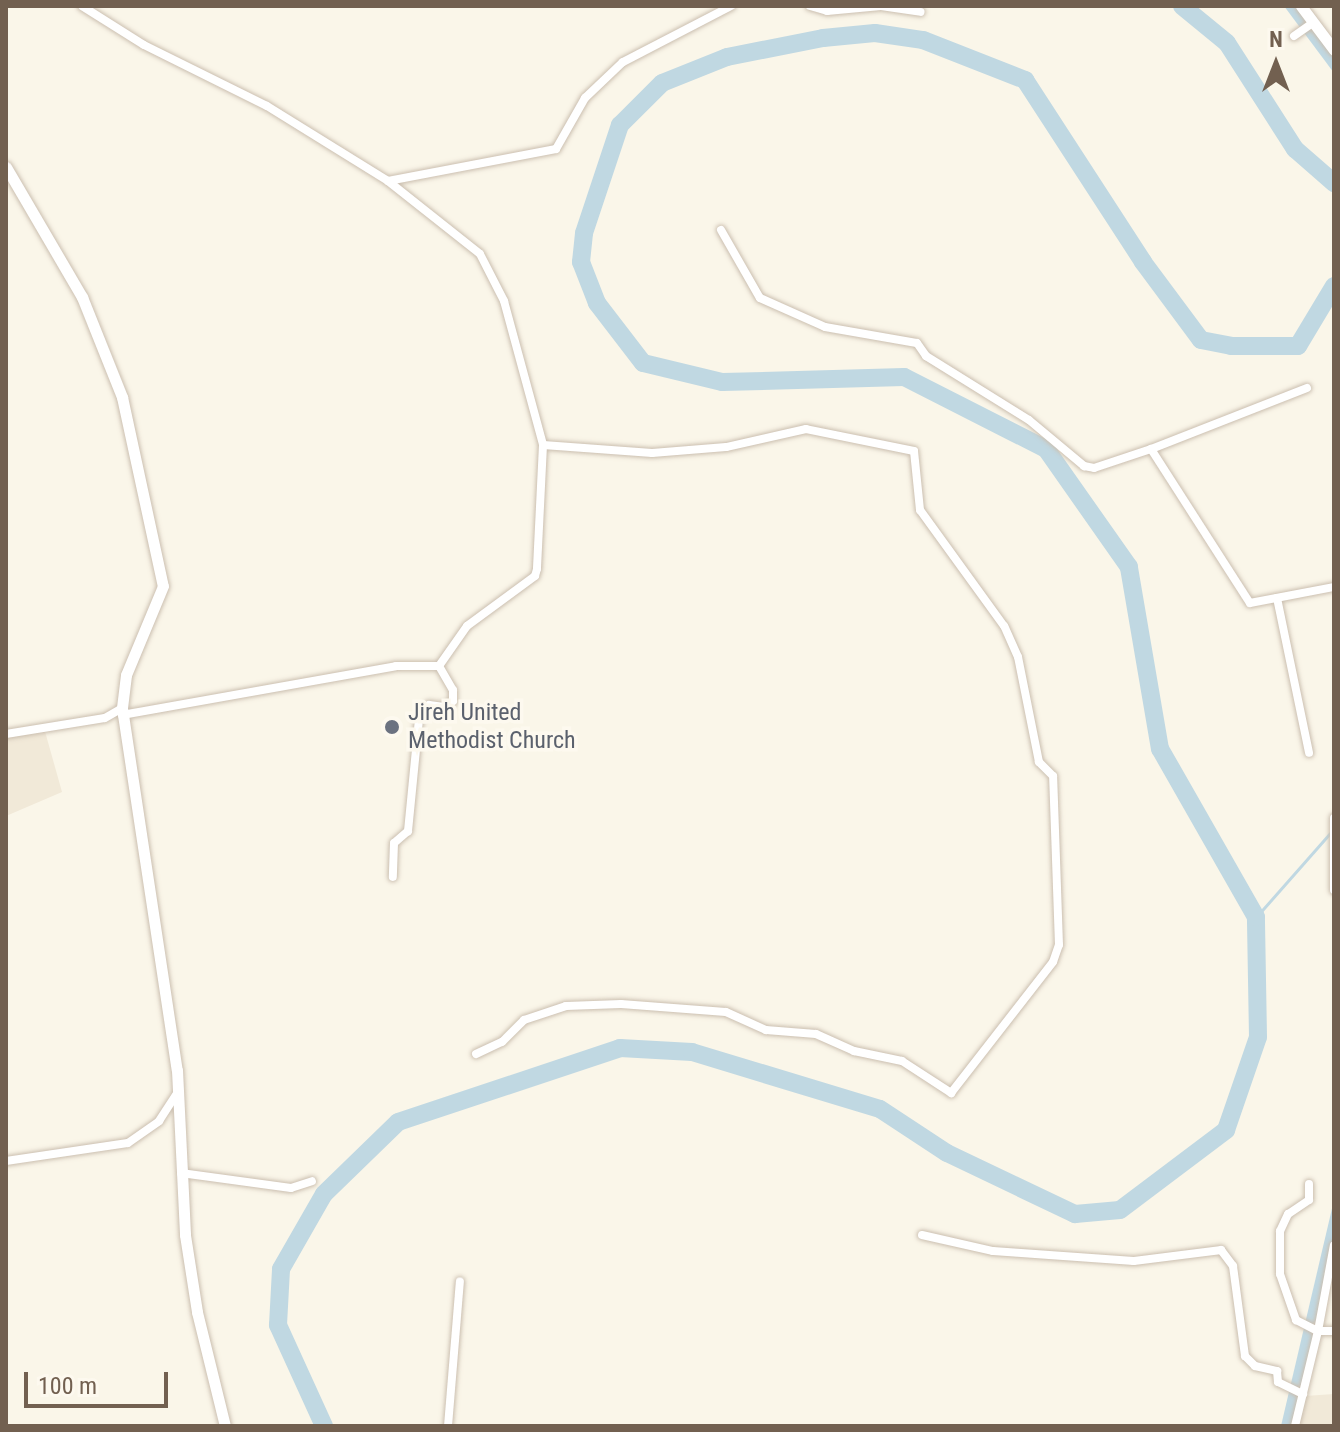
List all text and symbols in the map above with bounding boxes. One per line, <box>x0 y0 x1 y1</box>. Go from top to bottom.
north arrow <box>1236 24 1316 104</box>
text: N <box>1269 27 1283 52</box>
place label: Jireh United Methodist Church <box>408 699 576 755</box>
marker: Jireh United Methodist Church <box>383 718 401 736</box>
scale bar <box>28 1356 172 1406</box>
text: 100 m <box>38 1372 97 1400</box>

